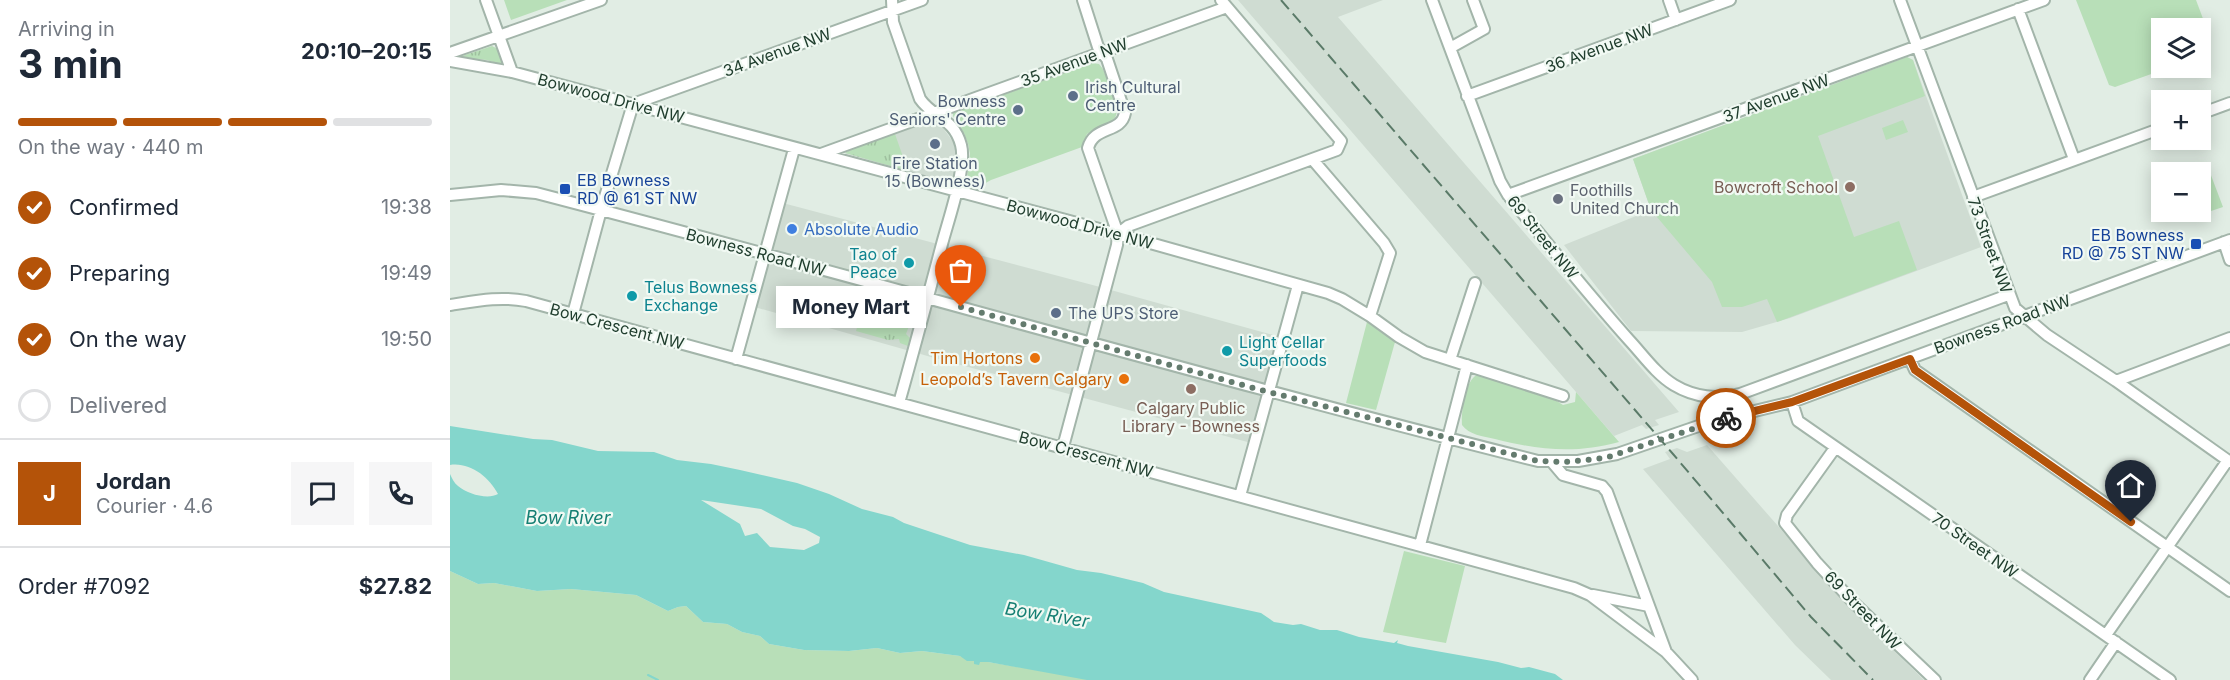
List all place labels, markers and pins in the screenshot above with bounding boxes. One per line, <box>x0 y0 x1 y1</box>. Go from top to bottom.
place label: Irish Cultural Centre <box>1085 77 1181 115</box>
marker: Irish Cultural Centre <box>1066 89 1080 103</box>
place label: Bowness Seniors' Centre <box>889 91 1006 129</box>
marker: Bowness Seniors' Centre <box>1011 103 1025 117</box>
marker: Fire Station 15 (Bowness) <box>928 137 942 151</box>
place label: Fire Station 15 (Bowness) <box>885 153 985 191</box>
place label: EB Bowness RD @ 61 ST NW <box>577 170 697 208</box>
place label: Bowcroft School <box>1714 177 1838 197</box>
place label: Foothills United Church <box>1570 180 1679 218</box>
marker: Bowcroft School <box>1843 180 1857 194</box>
marker: EB Bowness RD @ 61 ST NW <box>558 182 572 196</box>
marker: Foothills United Church <box>1551 192 1565 206</box>
place label: Absolute Audio <box>804 219 919 239</box>
marker: Absolute Audio <box>785 222 799 236</box>
place label: EB Bowness RD @ 75 ST NW <box>2062 225 2184 263</box>
marker: EB Bowness RD @ 75 ST NW <box>2189 237 2203 251</box>
place label: Tao of Peace <box>849 244 897 282</box>
pin <box>935 245 986 307</box>
marker: Tao of Peace <box>902 256 916 270</box>
place label: Telus Bowness Exchange <box>644 277 757 315</box>
callout: Money Mart <box>775 286 925 328</box>
marker: Telus Bowness Exchange <box>625 289 639 303</box>
place label: The UPS Store <box>1068 303 1179 323</box>
marker: The UPS Store <box>1049 306 1063 320</box>
place label: Light Cellar Superfoods <box>1239 332 1327 370</box>
marker: Light Cellar Superfoods <box>1220 344 1234 358</box>
place label: Tim Hortons <box>930 348 1023 368</box>
marker: Tim Hortons <box>1028 351 1042 365</box>
place label: Leopold’s Tavern Calgary <box>920 369 1112 389</box>
marker: Leopold’s Tavern Calgary <box>1117 372 1131 386</box>
marker: Calgary Public Library - Bowness <box>1184 382 1198 396</box>
place label: Calgary Public Library - Bowness <box>1122 398 1260 436</box>
pin <box>2105 460 2156 522</box>

